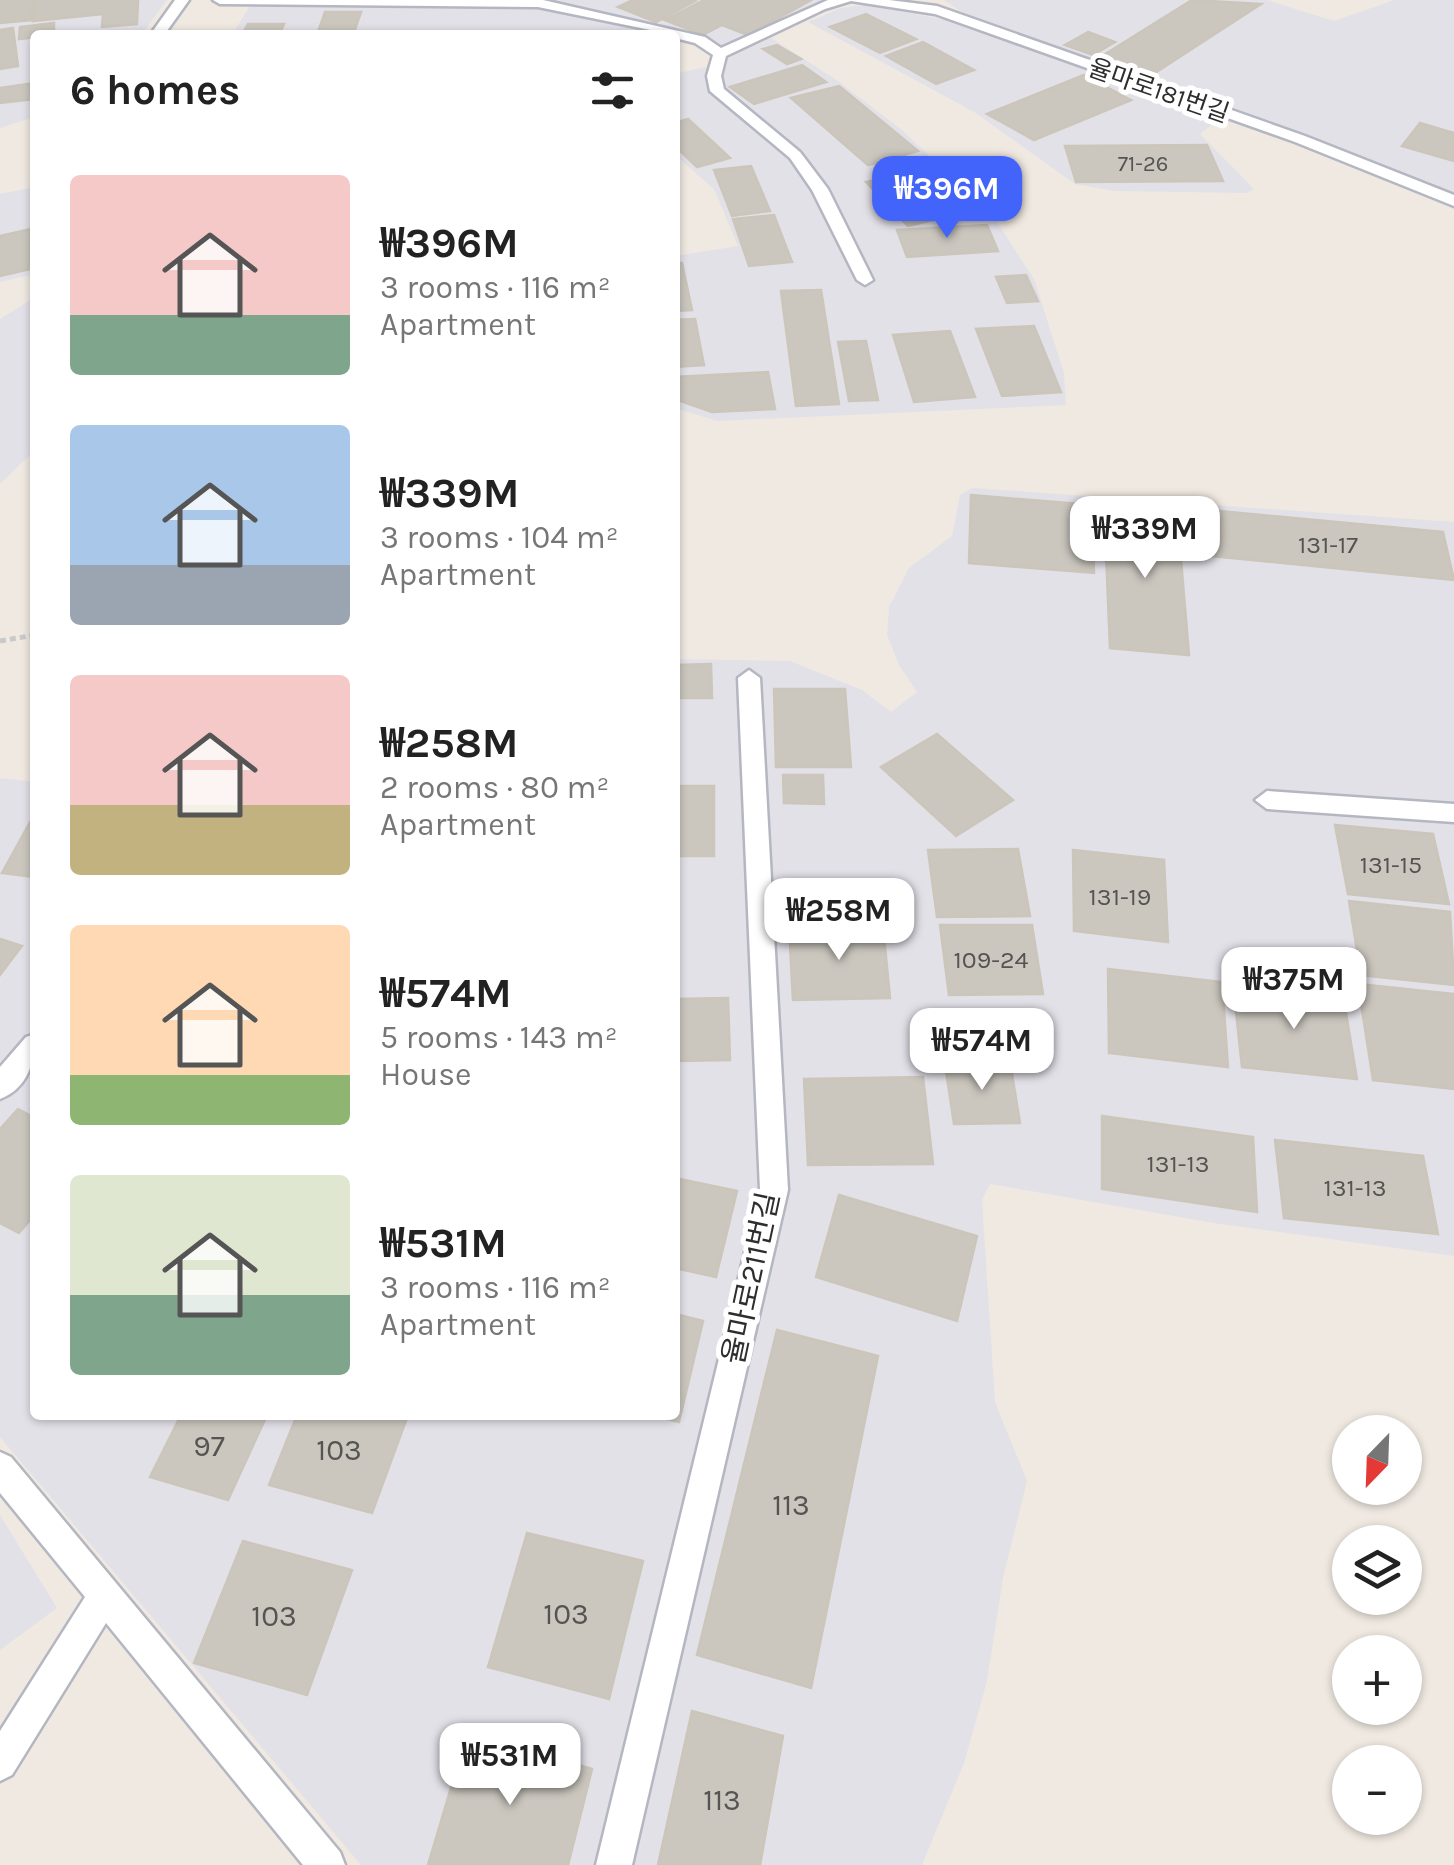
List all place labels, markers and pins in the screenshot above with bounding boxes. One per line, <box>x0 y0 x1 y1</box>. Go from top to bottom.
pin: ₩396M <box>877 156 1017 241</box>
pin: ₩339M <box>1075 496 1215 581</box>
pin: ₩258M <box>769 878 909 963</box>
pin: ₩375M <box>1224 947 1364 1032</box>
pin: ₩574M <box>912 1008 1052 1093</box>
pin: ₩531M <box>440 1723 580 1808</box>

